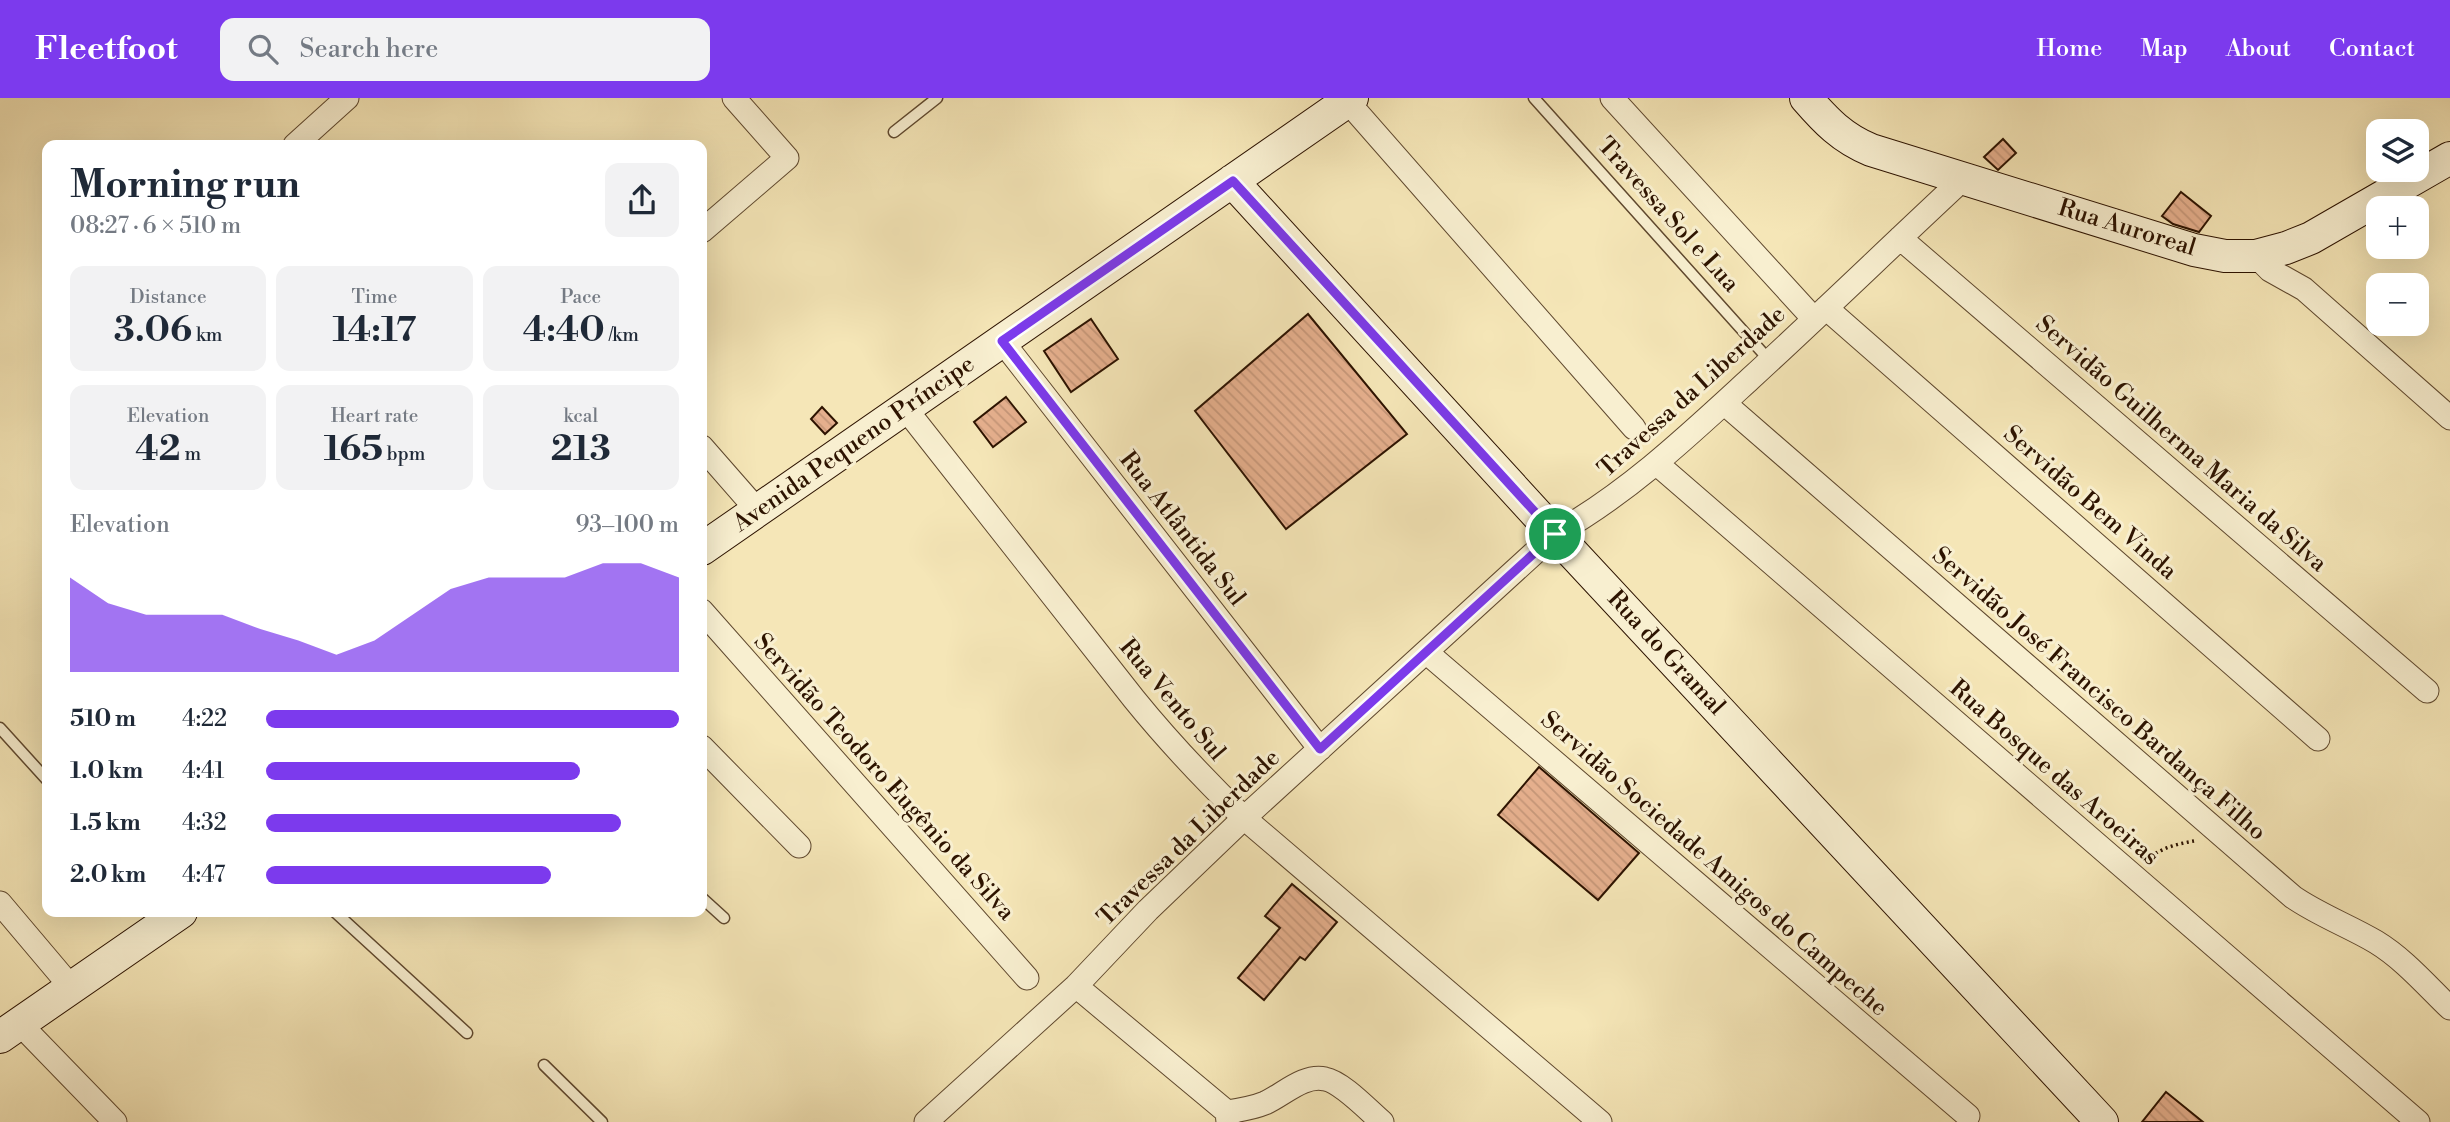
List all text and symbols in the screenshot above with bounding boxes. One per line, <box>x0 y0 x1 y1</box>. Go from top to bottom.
search box <box>220 18 710 81</box>
text: Fleetfoot <box>35 29 178 70</box>
icon: search <box>244 30 282 68</box>
text: Search here <box>300 33 438 65</box>
text: Home <box>2037 34 2102 64</box>
text: Map <box>2140 34 2188 64</box>
text: About <box>2226 34 2291 64</box>
text: Contact <box>2329 34 2415 64</box>
map controls <box>2366 119 2429 336</box>
button: layers <box>2366 119 2429 182</box>
street label: Travessa Sol e Lua <box>1591 131 1746 299</box>
text: Morning run <box>70 162 300 209</box>
button: share <box>605 163 679 237</box>
street label: Rua Auroreal <box>2055 193 2199 263</box>
button: + <box>2366 196 2429 259</box>
text: 08:27 · 6 × 510 m <box>70 212 241 240</box>
button: − <box>2366 273 2429 336</box>
text: Distance <box>130 285 207 309</box>
text: Time <box>352 285 397 309</box>
text: Pace <box>560 285 601 309</box>
street label: Travessa da Liberdade <box>1592 300 1792 484</box>
text: 3.06 <box>114 309 192 352</box>
text: 14:17 <box>333 309 416 352</box>
text: 4:40 <box>523 309 605 352</box>
street label: Servidão Guilherma Maria da Silva <box>2029 309 2333 579</box>
text: km <box>192 323 222 347</box>
text: /km <box>605 323 639 347</box>
street label: Avenida Pequeno Príncipe <box>727 349 980 539</box>
text: Elevation <box>127 404 209 428</box>
text: Heart rate <box>331 404 418 428</box>
text: kcal <box>564 404 598 428</box>
street label: Servidão Bem Vinda <box>1997 419 2184 587</box>
text: 42 <box>135 428 181 471</box>
text: 165 <box>324 428 383 471</box>
text: 213 <box>551 428 611 471</box>
text: m <box>181 442 201 466</box>
text: bpm <box>383 442 425 466</box>
street label: Rua Atlântida Sul <box>1112 446 1252 612</box>
pin <box>1525 504 1585 564</box>
text: Elevation <box>70 511 170 539</box>
text: 93–100 m <box>575 511 679 539</box>
icon: arrive <box>1536 515 1574 553</box>
street label: Servidão José Francisco Bardança Filho <box>1926 541 2272 847</box>
street label: Rua do Gramal <box>1601 584 1731 722</box>
street label: Servidão Teodoro Eugênio da Silva <box>747 627 1022 927</box>
street label: Rua Vento Sul <box>1112 633 1232 767</box>
street label: Rua Bosque das Aroeiras <box>1943 674 2165 872</box>
text: 510 m <box>70 705 136 733</box>
text: 4:22 <box>182 705 227 733</box>
street label: Servidão Sociedade Amigos do Campeche <box>1534 705 1894 1023</box>
street label: Travessa da Liberdade <box>1092 743 1286 933</box>
text: 1.0 km <box>70 757 143 785</box>
text: 4:41 <box>182 757 224 785</box>
text: 1.5 km <box>70 809 141 837</box>
text: 4:32 <box>182 809 227 837</box>
text: 2.0 km <box>70 861 146 889</box>
text: 4:47 <box>182 861 225 889</box>

